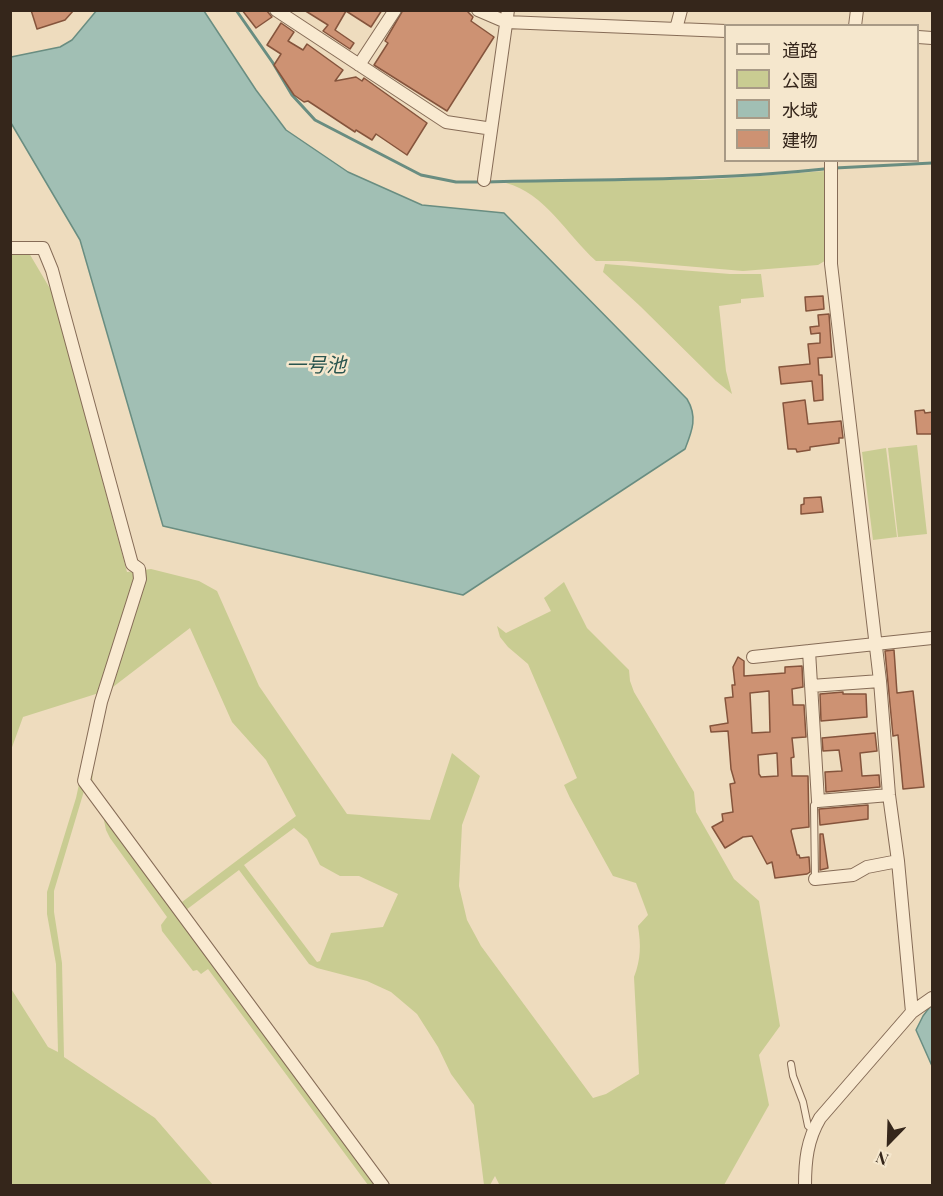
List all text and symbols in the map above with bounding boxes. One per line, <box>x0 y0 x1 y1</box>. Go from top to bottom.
legend <box>724 24 919 162</box>
text: 道路 <box>782 38 818 62</box>
text: 公園 <box>782 68 818 92</box>
text: 水域 <box>782 98 818 122</box>
text: 建物 <box>782 128 818 152</box>
water label: 一号池 <box>286 354 346 378</box>
north arrow <box>859 1112 919 1172</box>
text: N <box>872 1147 891 1171</box>

